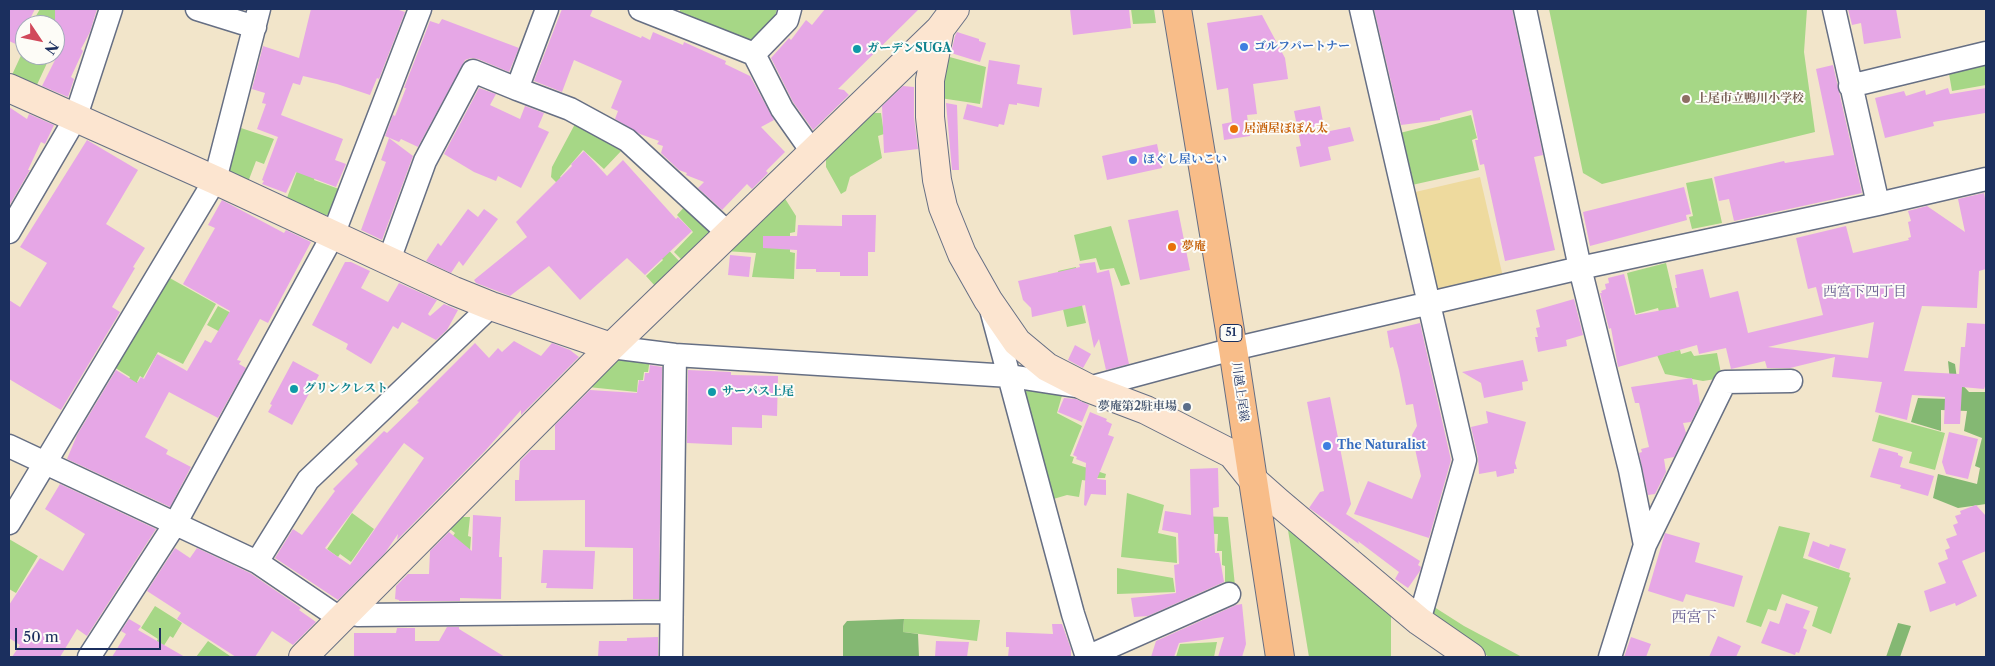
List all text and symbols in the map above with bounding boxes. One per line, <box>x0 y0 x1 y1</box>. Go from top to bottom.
north arrow <box>15 15 65 65</box>
text: N <box>41 38 62 58</box>
place label: ゴルフパートナー <box>1254 40 1350 54</box>
marker: ゴルフパートナー <box>1238 41 1250 53</box>
place label: ガーデンSUGA <box>867 42 952 56</box>
marker: ガーデンSUGA <box>851 43 863 55</box>
place label: 上尾市立鴨川小学校 <box>1696 92 1804 106</box>
marker: 上尾市立鴨川小学校 <box>1680 93 1692 105</box>
place label: 居酒屋ぽぽん太 <box>1244 122 1328 136</box>
marker: 居酒屋ぽぽん太 <box>1228 123 1240 135</box>
place label: ほぐし屋いこい <box>1143 153 1227 167</box>
marker: ほぐし屋いこい <box>1127 154 1139 166</box>
place label: 夢庵 <box>1182 240 1206 254</box>
marker: 夢庵 <box>1166 241 1178 253</box>
district label: 西宮下四丁目 <box>1823 284 1907 300</box>
road number: 51 <box>1220 324 1242 342</box>
street label: 川越上尾線 <box>1229 361 1251 423</box>
place label: グリンクレスト <box>304 382 388 396</box>
marker: グリンクレスト <box>288 383 300 395</box>
place label: サーパス上尾 <box>722 385 794 399</box>
marker: サーパス上尾 <box>706 386 718 398</box>
place label: 夢庵第2駐車場 <box>1098 400 1177 414</box>
marker: 夢庵第2駐車場 <box>1181 401 1193 413</box>
place label: The Naturalist <box>1337 439 1426 453</box>
marker: The Naturalist <box>1321 440 1333 452</box>
district label: 西宮下 <box>1672 609 1716 627</box>
scale bar <box>18 618 164 650</box>
text: 50 m <box>23 627 59 646</box>

